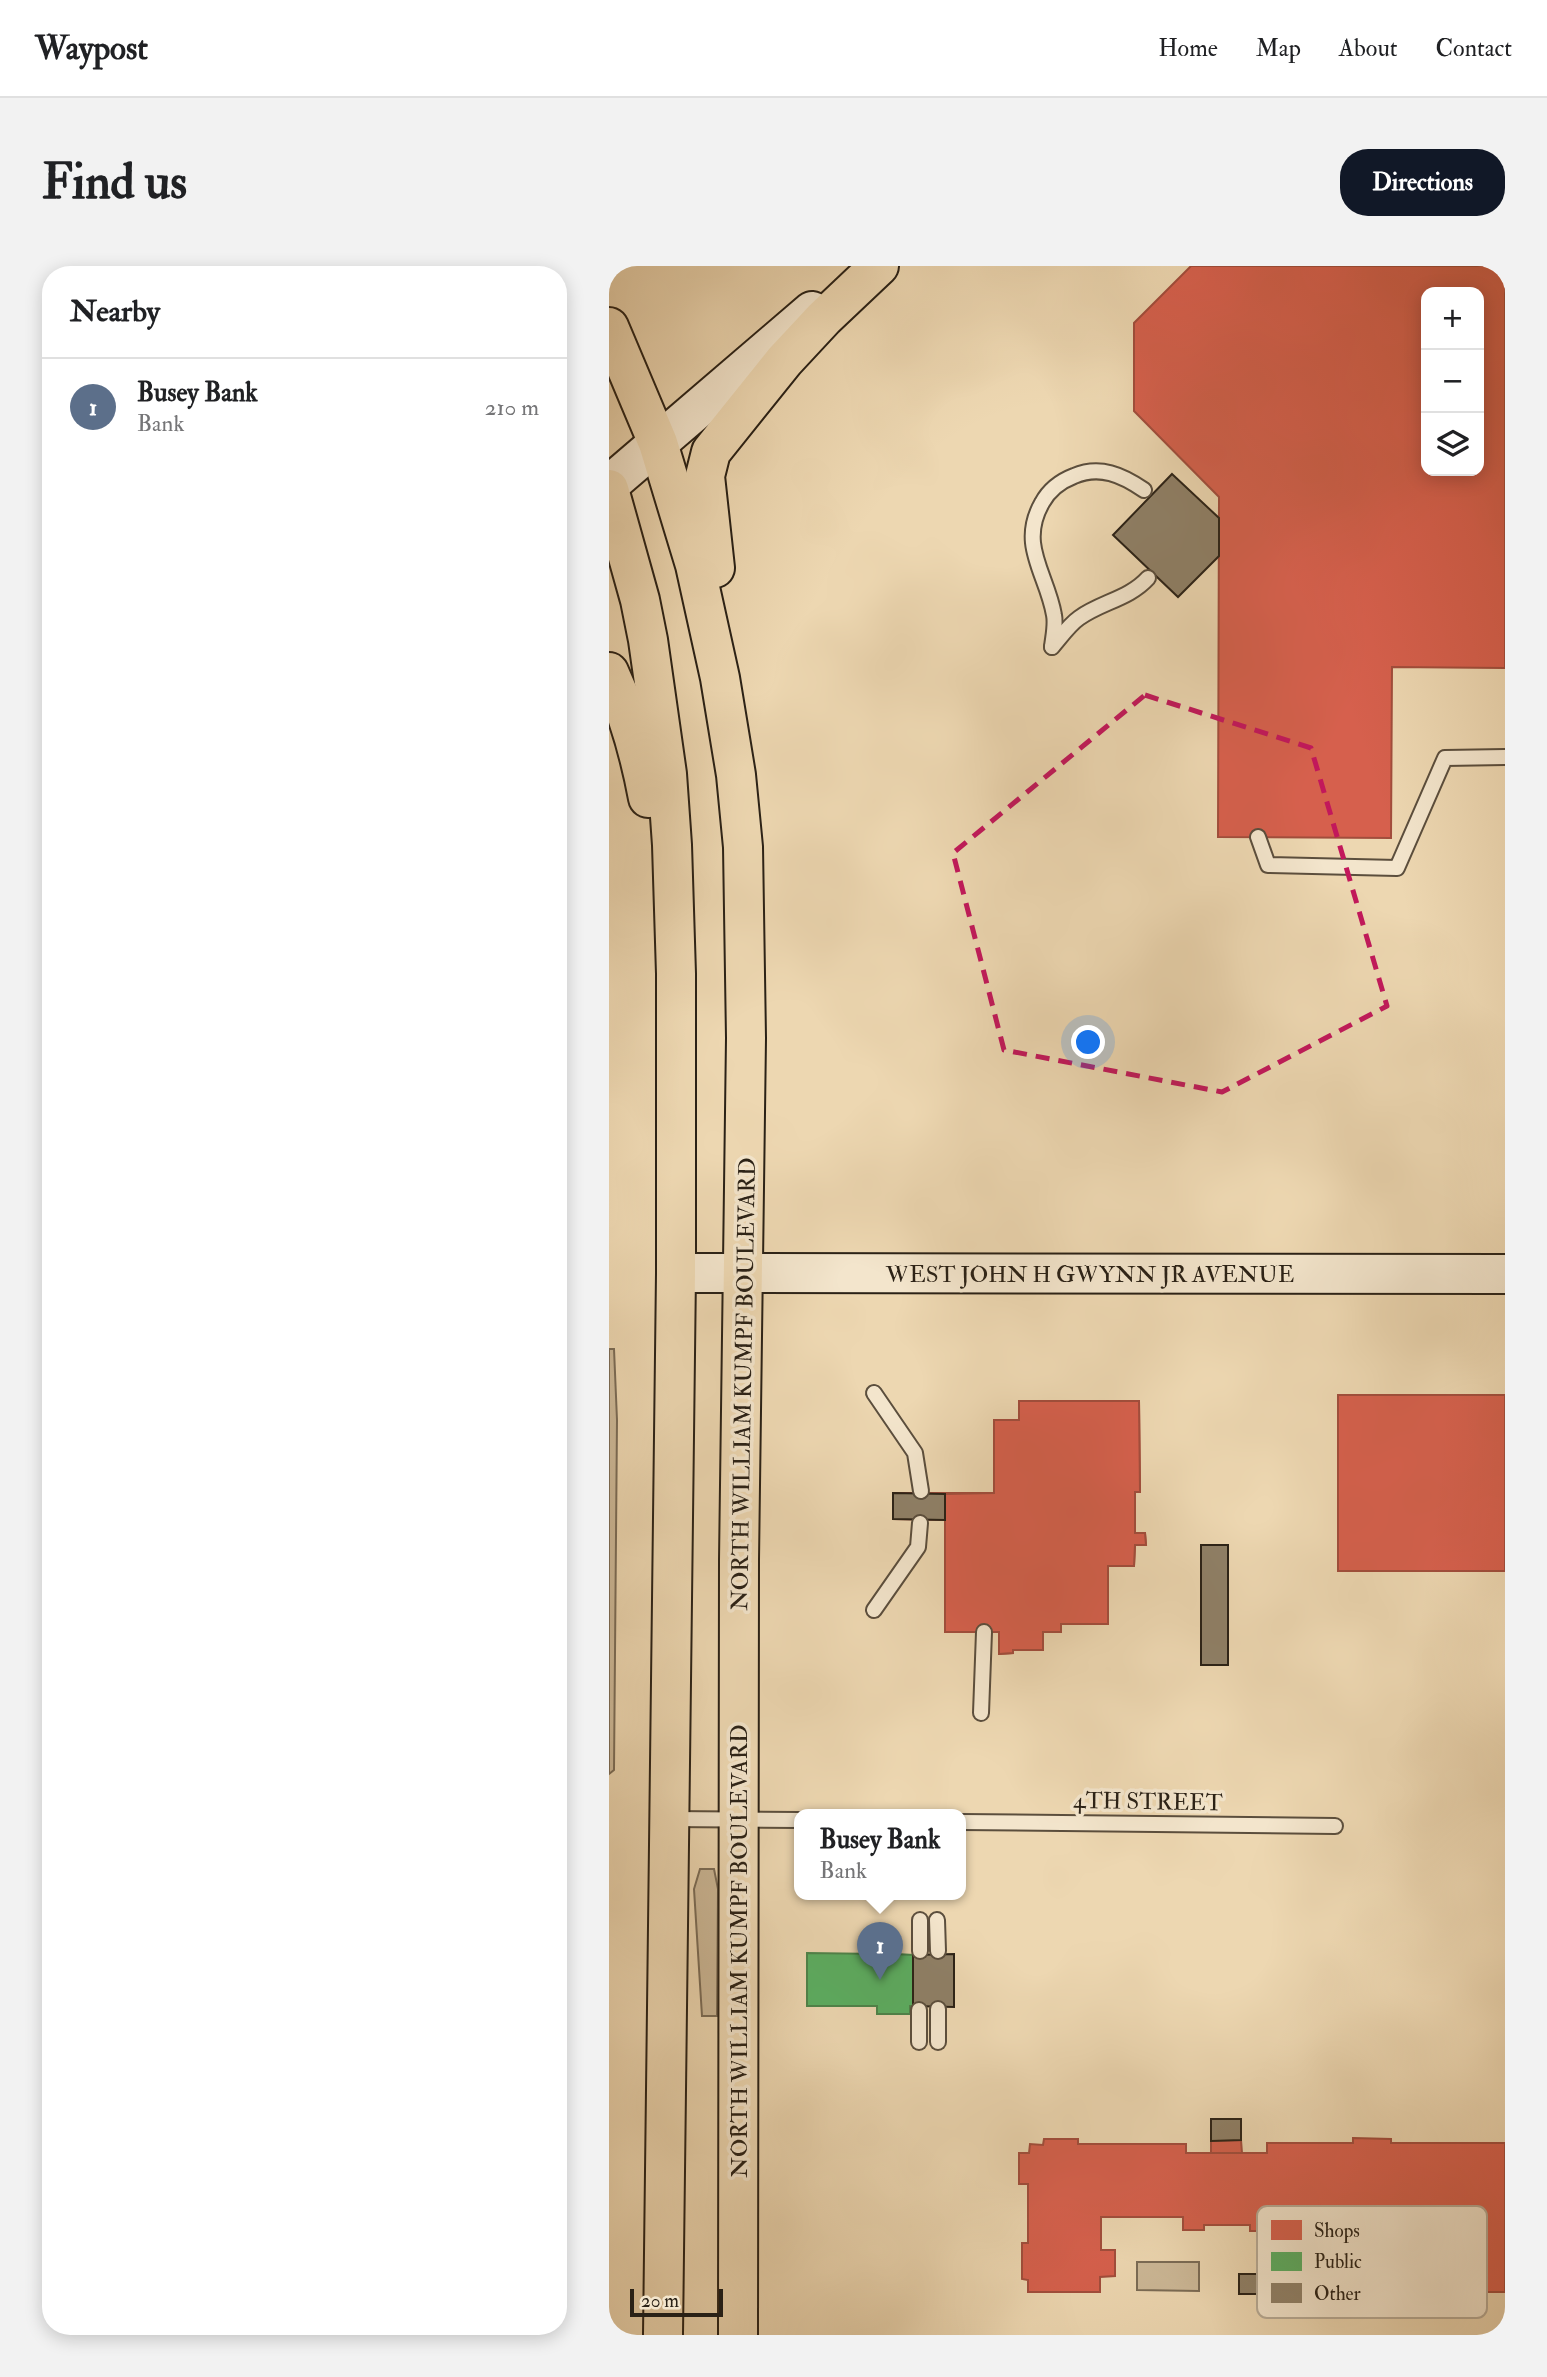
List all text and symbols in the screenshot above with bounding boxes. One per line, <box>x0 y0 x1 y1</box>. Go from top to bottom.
text: Waypost <box>35 28 148 69</box>
text: Home <box>1158 33 1218 64</box>
text: Map <box>1256 33 1301 64</box>
text: About <box>1339 33 1398 64</box>
text: Contact <box>1436 33 1512 64</box>
button: Directions <box>1340 149 1505 216</box>
text: Find us <box>42 152 187 213</box>
map controls <box>1421 287 1484 476</box>
button: + <box>1421 287 1484 350</box>
text: Nearby <box>70 293 160 330</box>
button: − <box>1421 350 1484 413</box>
text: Busey Bank <box>137 377 258 409</box>
text: 1 <box>89 393 97 422</box>
text: 210 m <box>485 393 539 422</box>
text: Bank <box>137 409 184 438</box>
button: layers <box>1421 413 1484 476</box>
your location <box>1071 1025 1105 1059</box>
street label: NORTH WILLIAM KUMPF BOULEVARD <box>725 1157 762 1611</box>
street label: WEST JOHN H GWYNN JR AVENUE <box>885 1260 1294 1289</box>
street label: NORTH WILLIAM KUMPF BOULEVARD <box>725 1724 754 2178</box>
street label: 4TH STREET <box>1073 1786 1223 1817</box>
popup <box>794 1809 966 1900</box>
text: Busey Bank <box>820 1824 940 1856</box>
text: Bank <box>820 1856 867 1885</box>
pin: 1 <box>857 1922 903 1980</box>
legend <box>1257 2206 1487 2318</box>
text: Shops <box>1314 2219 1360 2244</box>
text: Public <box>1314 2250 1362 2274</box>
text: Other <box>1314 2282 1361 2306</box>
scale bar <box>630 2286 723 2318</box>
text: 20 m <box>641 2289 679 2313</box>

